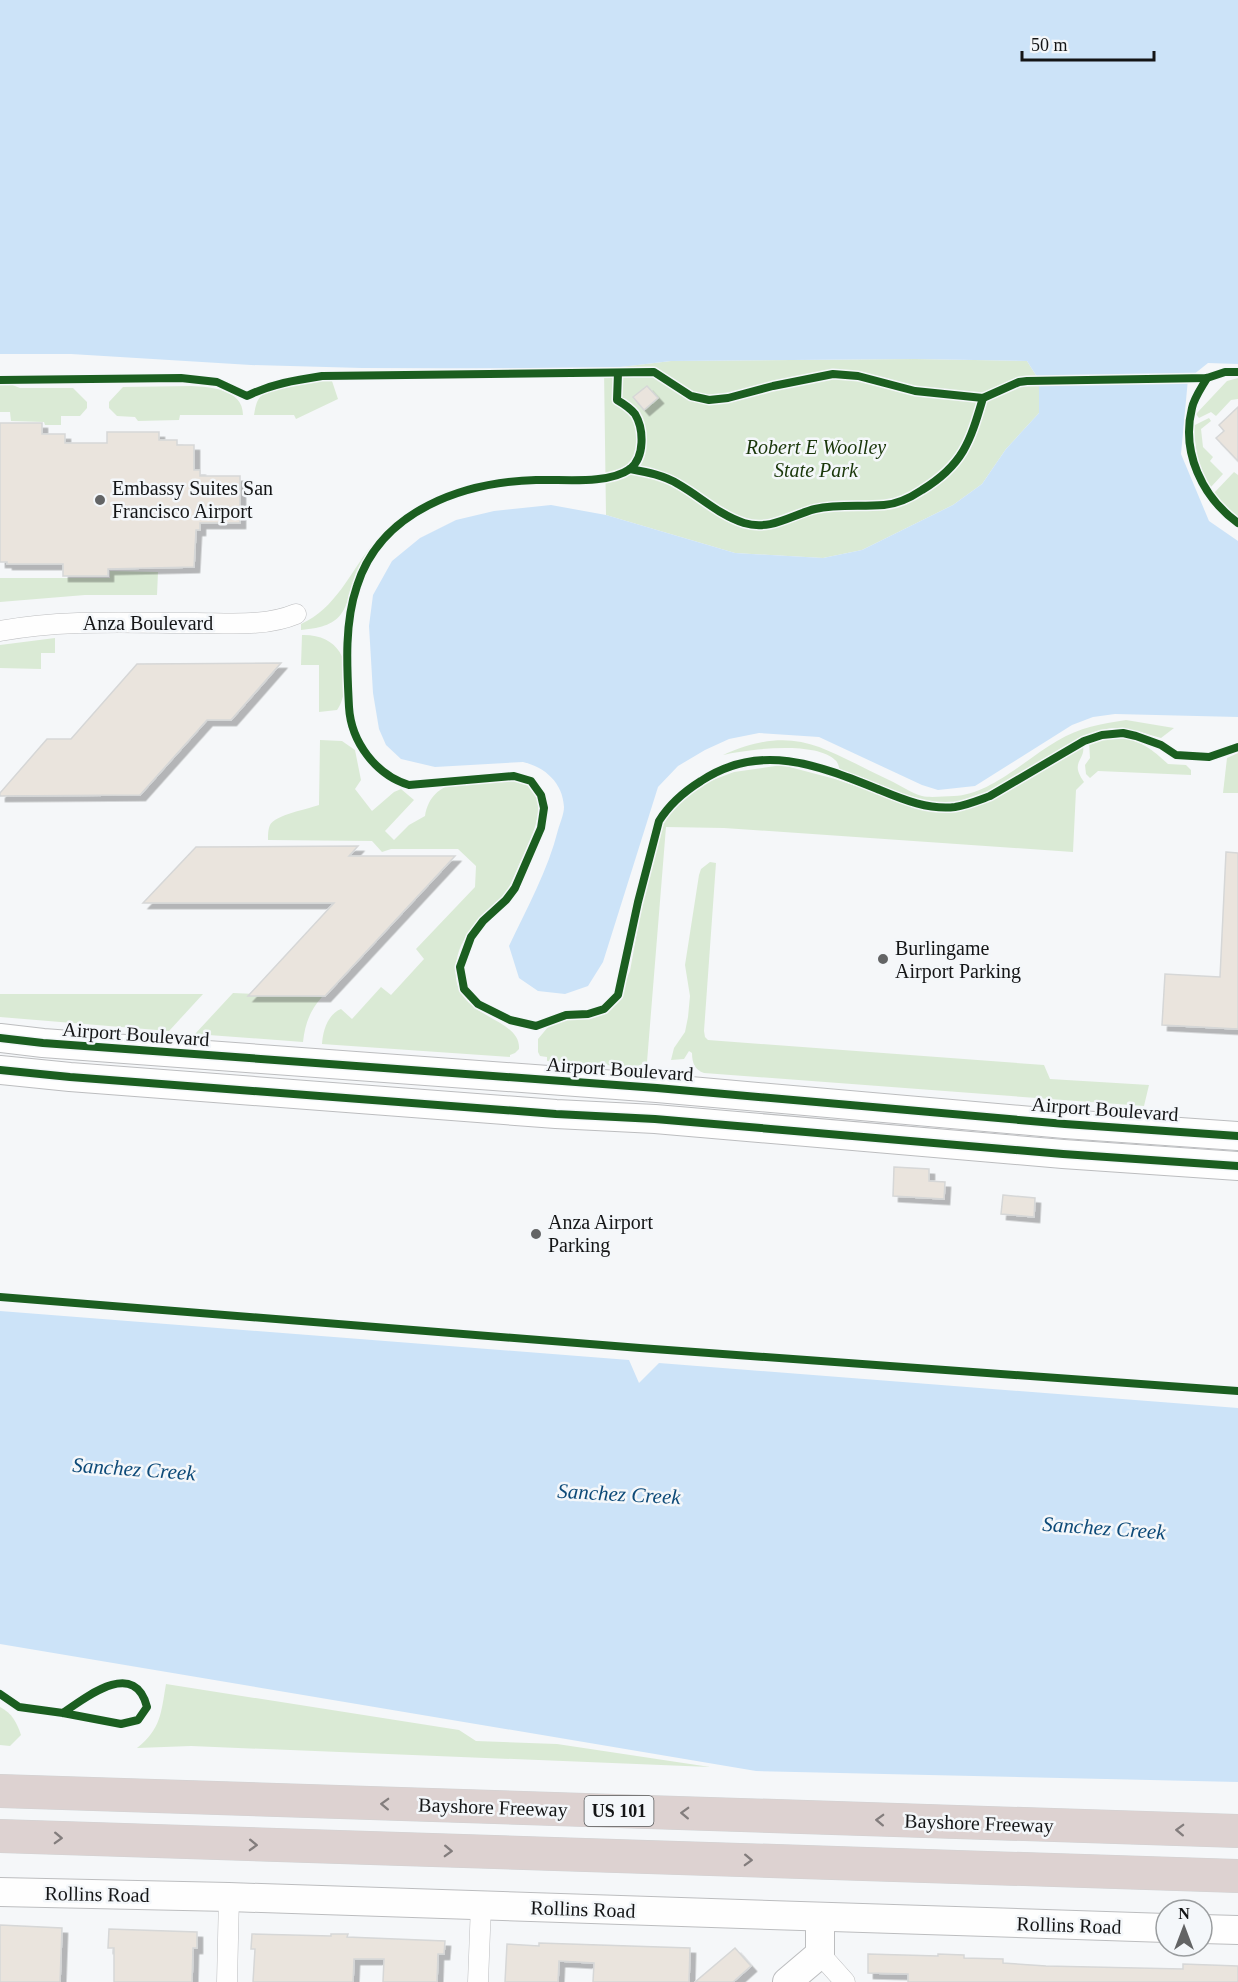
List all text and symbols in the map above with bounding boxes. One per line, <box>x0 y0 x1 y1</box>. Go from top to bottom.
scale bar <box>1022 24 1154 62</box>
text: 50 m <box>1031 35 1068 55</box>
park label: Robert E Woolley State Park <box>745 436 886 481</box>
place label: Embassy Suites San Francisco Airport <box>112 477 273 523</box>
marker: Embassy Suites San Francisco Airport <box>93 493 107 507</box>
street label: Anza Boulevard <box>83 612 213 634</box>
place label: Burlingame Airport Parking <box>895 937 1021 983</box>
marker: Burlingame Airport Parking <box>876 952 890 966</box>
street label: Airport Boulevard <box>62 1018 210 1051</box>
street label: Airport Boulevard <box>546 1053 694 1086</box>
street label: Airport Boulevard <box>1031 1093 1179 1126</box>
place label: Anza Airport Parking <box>548 1211 653 1257</box>
marker: Anza Airport Parking <box>529 1227 543 1241</box>
water label: Sanchez Creek <box>72 1453 197 1485</box>
water label: Sanchez Creek <box>557 1479 682 1509</box>
water label: Sanchez Creek <box>1042 1512 1167 1544</box>
street label: Bayshore Freeway <box>418 1793 568 1822</box>
road number: US 101 <box>584 1796 654 1826</box>
one-way arrow <box>380 1797 389 1810</box>
one-way arrow <box>680 1807 689 1820</box>
street label: Bayshore Freeway <box>904 1809 1054 1838</box>
one-way arrow <box>875 1813 884 1826</box>
one-way arrow <box>1175 1823 1184 1836</box>
one-way arrow <box>54 1832 63 1845</box>
one-way arrow <box>249 1838 258 1851</box>
one-way arrow <box>444 1845 453 1857</box>
one-way arrow <box>744 1854 753 1867</box>
street label: Rollins Road <box>44 1882 150 1906</box>
street label: Rollins Road <box>530 1896 636 1922</box>
north arrow <box>1154 1898 1214 1958</box>
text: N <box>1178 1905 1190 1922</box>
street label: Rollins Road <box>1016 1912 1122 1938</box>

